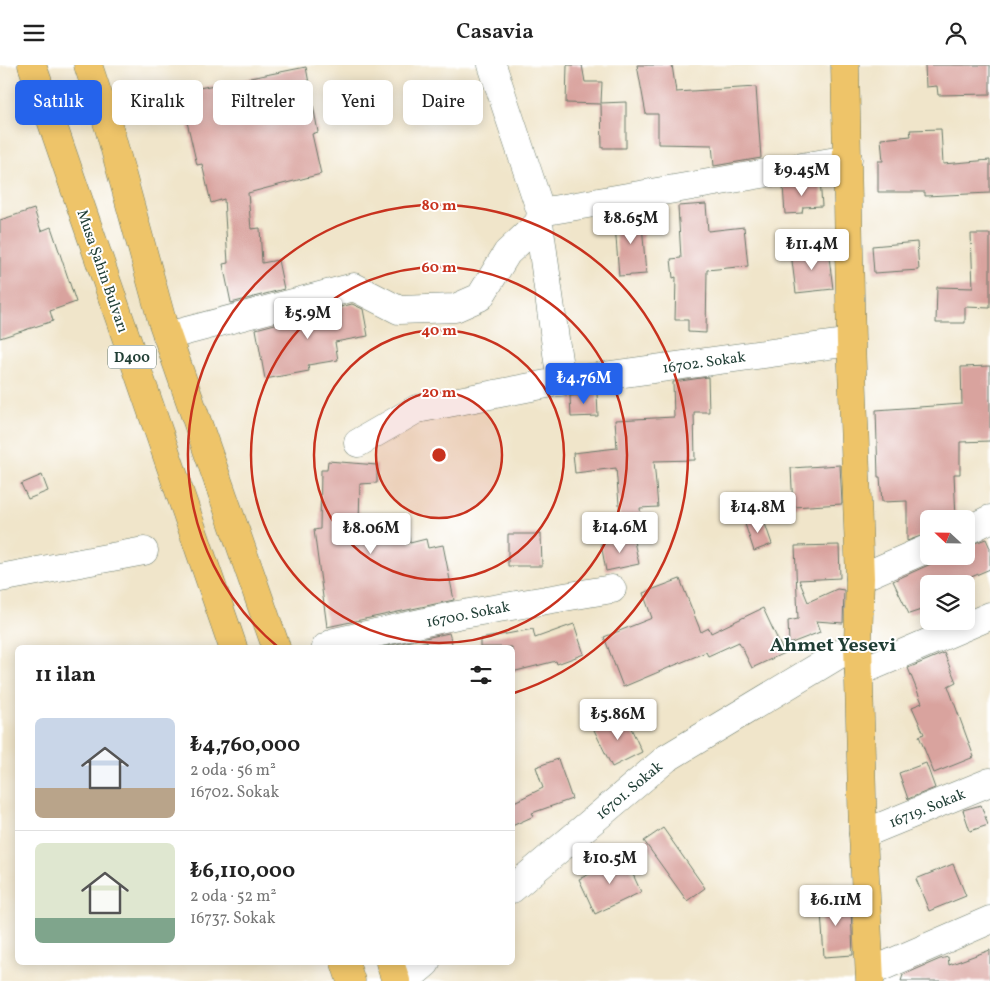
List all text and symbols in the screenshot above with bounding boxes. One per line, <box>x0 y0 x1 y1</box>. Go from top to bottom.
text: Casavia <box>456 17 534 48</box>
icon: menu <box>20 19 48 47</box>
icon: person <box>942 19 970 47</box>
chip: Satılık <box>15 80 102 125</box>
chip: Kiralık <box>112 80 203 125</box>
chip: Filtreler <box>213 80 313 125</box>
chip: Yeni <box>323 80 393 125</box>
chip: Daire <box>403 80 483 125</box>
pin: ₺9.45M <box>761 155 843 197</box>
text: ₺9.45M <box>774 160 830 182</box>
text: 80 m <box>422 196 457 217</box>
pin: ₺8.65M <box>590 203 672 245</box>
street label: Musa Şahin Bulvarı <box>71 207 132 336</box>
text: ₺8.65M <box>604 208 658 230</box>
pin: ₺11.4M <box>771 229 853 271</box>
text: ₺11.4M <box>786 234 838 256</box>
text: 60 m <box>422 258 457 279</box>
pin: ₺5.9M <box>273 297 343 340</box>
text: ₺5.9M <box>285 303 331 325</box>
text: 40 m <box>421 321 457 342</box>
road number: D400 <box>108 345 156 369</box>
street label: 16702. Sokak <box>661 347 747 380</box>
pin: ₺4.76M <box>543 363 625 405</box>
text: ₺4.76M <box>557 368 611 390</box>
text: 20 m <box>422 383 457 404</box>
centre of rings <box>430 446 448 464</box>
pin: ₺14.8M <box>717 491 799 534</box>
text: ₺14.8M <box>731 497 785 519</box>
north arrow <box>920 510 975 565</box>
map controls <box>920 510 975 630</box>
pin: ₺14.6M <box>579 511 661 554</box>
pin: ₺8.06M <box>330 513 412 555</box>
text: ₺14.6M <box>593 517 647 539</box>
text: ₺8.06M <box>343 518 399 540</box>
button: layers <box>920 575 975 630</box>
street label: 16700. Sokak <box>425 597 512 634</box>
district label: Ahmet Yesevi <box>770 632 896 660</box>
text: 11 ilan <box>35 661 96 690</box>
icon: filters <box>467 661 495 689</box>
pin: ₺5.86M <box>577 699 659 741</box>
text: ₺5.86M <box>591 704 645 726</box>
text: ₺4,760,000 <box>190 731 300 760</box>
icon: home <box>75 738 135 798</box>
street label: 16701. Sokak <box>592 757 668 825</box>
text: 2 oda · 56 m² <box>190 760 276 782</box>
text: 16702. Sokak <box>190 782 279 804</box>
street label: 16719. Sokak <box>886 785 969 834</box>
pin: ₺10.5M <box>569 843 651 885</box>
text: ₺10.5M <box>583 848 637 870</box>
text: ₺6,110,000 <box>190 857 295 886</box>
icon: home <box>75 863 135 923</box>
pin: ₺6.11M <box>795 885 877 927</box>
text: 2 oda · 52 m² <box>190 886 276 908</box>
text: ₺6.11M <box>810 890 862 912</box>
text: 16737. Sokak <box>190 908 276 930</box>

